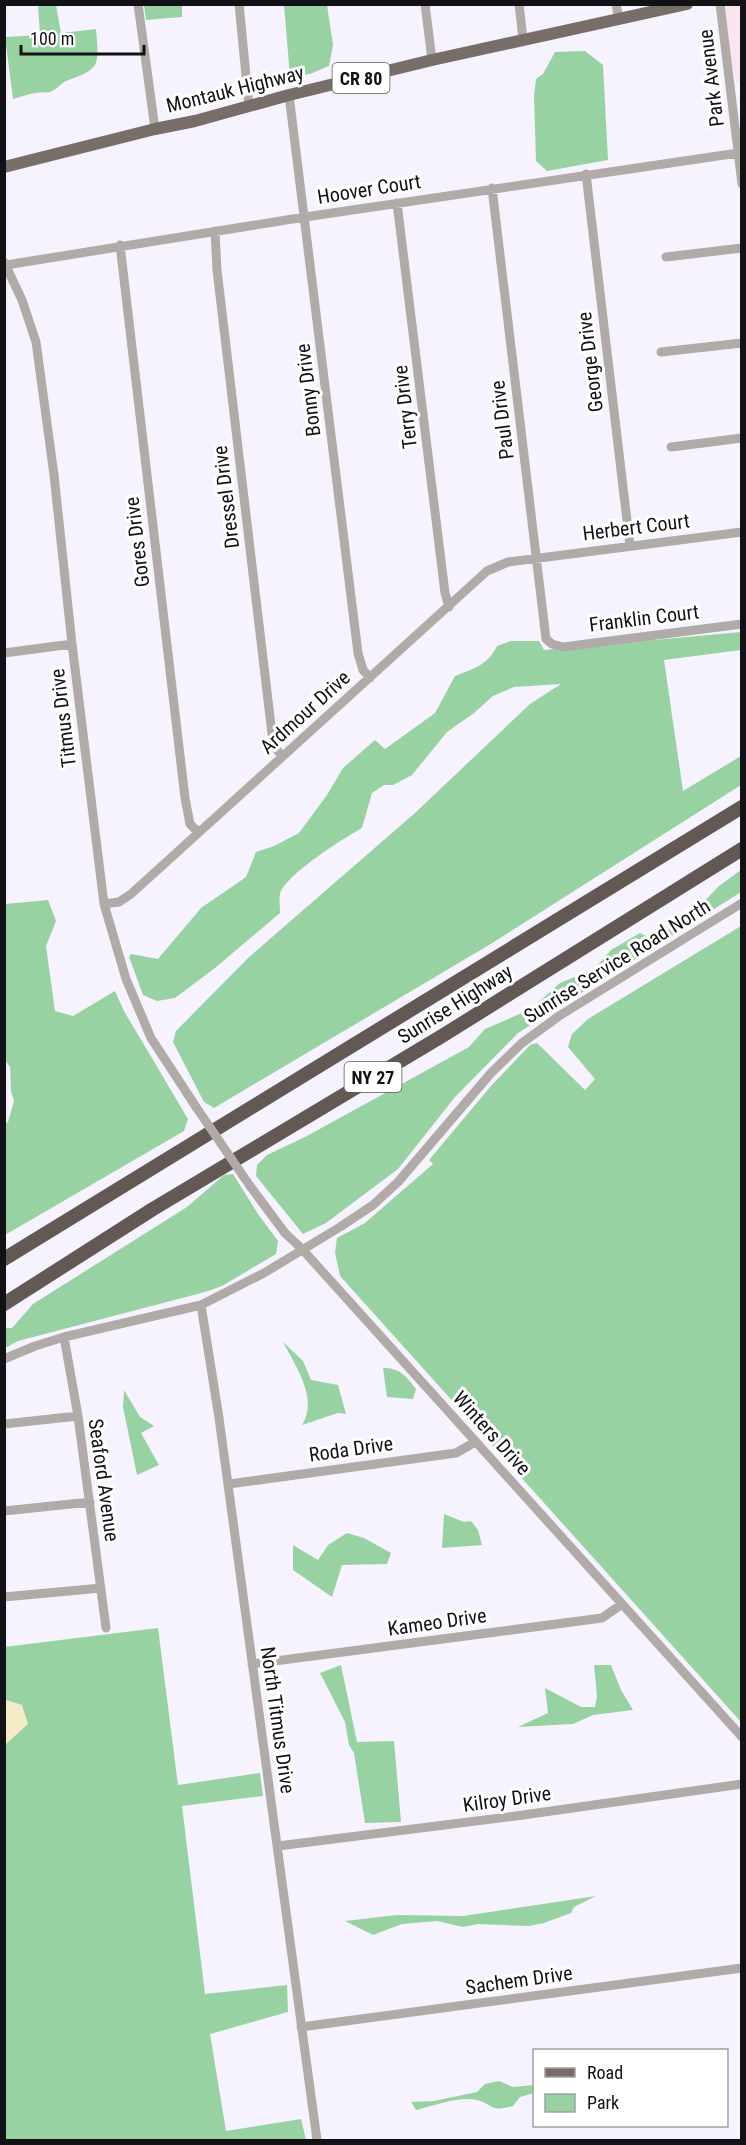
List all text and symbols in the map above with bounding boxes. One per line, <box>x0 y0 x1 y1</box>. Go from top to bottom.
scale bar <box>21 18 144 56</box>
text: 100 m <box>30 28 74 49</box>
street label: Park Avenue <box>693 28 729 128</box>
street label: Montauk Highway <box>164 60 306 118</box>
road number: CR 80 <box>332 63 389 93</box>
street label: Hoover Court <box>316 169 422 209</box>
street label: George Drive <box>572 310 608 414</box>
street label: Bonny Drive <box>290 342 326 438</box>
street label: Terry Drive <box>388 364 422 450</box>
street label: Paul Drive <box>485 379 519 461</box>
street label: Dressel Drive <box>208 444 244 550</box>
street label: Gores Drive <box>120 495 154 589</box>
street label: Herbert Court <box>581 509 691 545</box>
street label: Franklin Court <box>588 599 700 637</box>
street label: Ardmour Drive <box>255 665 355 759</box>
street label: Titmus Drive <box>45 667 81 769</box>
street label: Sunrise Service Road North <box>519 894 715 1028</box>
street label: Sunrise Highway <box>393 959 517 1049</box>
road number: NY 27 <box>344 1062 401 1092</box>
street label: Winters Drive <box>448 1386 536 1480</box>
street label: Seaford Avenue <box>84 1417 124 1543</box>
street label: Roda Drive <box>307 1431 395 1467</box>
street label: Kameo Drive <box>386 1603 488 1641</box>
street label: North Titmus Drive <box>256 1645 300 1795</box>
street label: Kilroy Drive <box>461 1781 553 1817</box>
street label: Sachem Drive <box>464 1961 574 1999</box>
legend <box>533 2049 728 2127</box>
text: Road <box>587 2062 623 2083</box>
text: Park <box>587 2092 619 2113</box>

